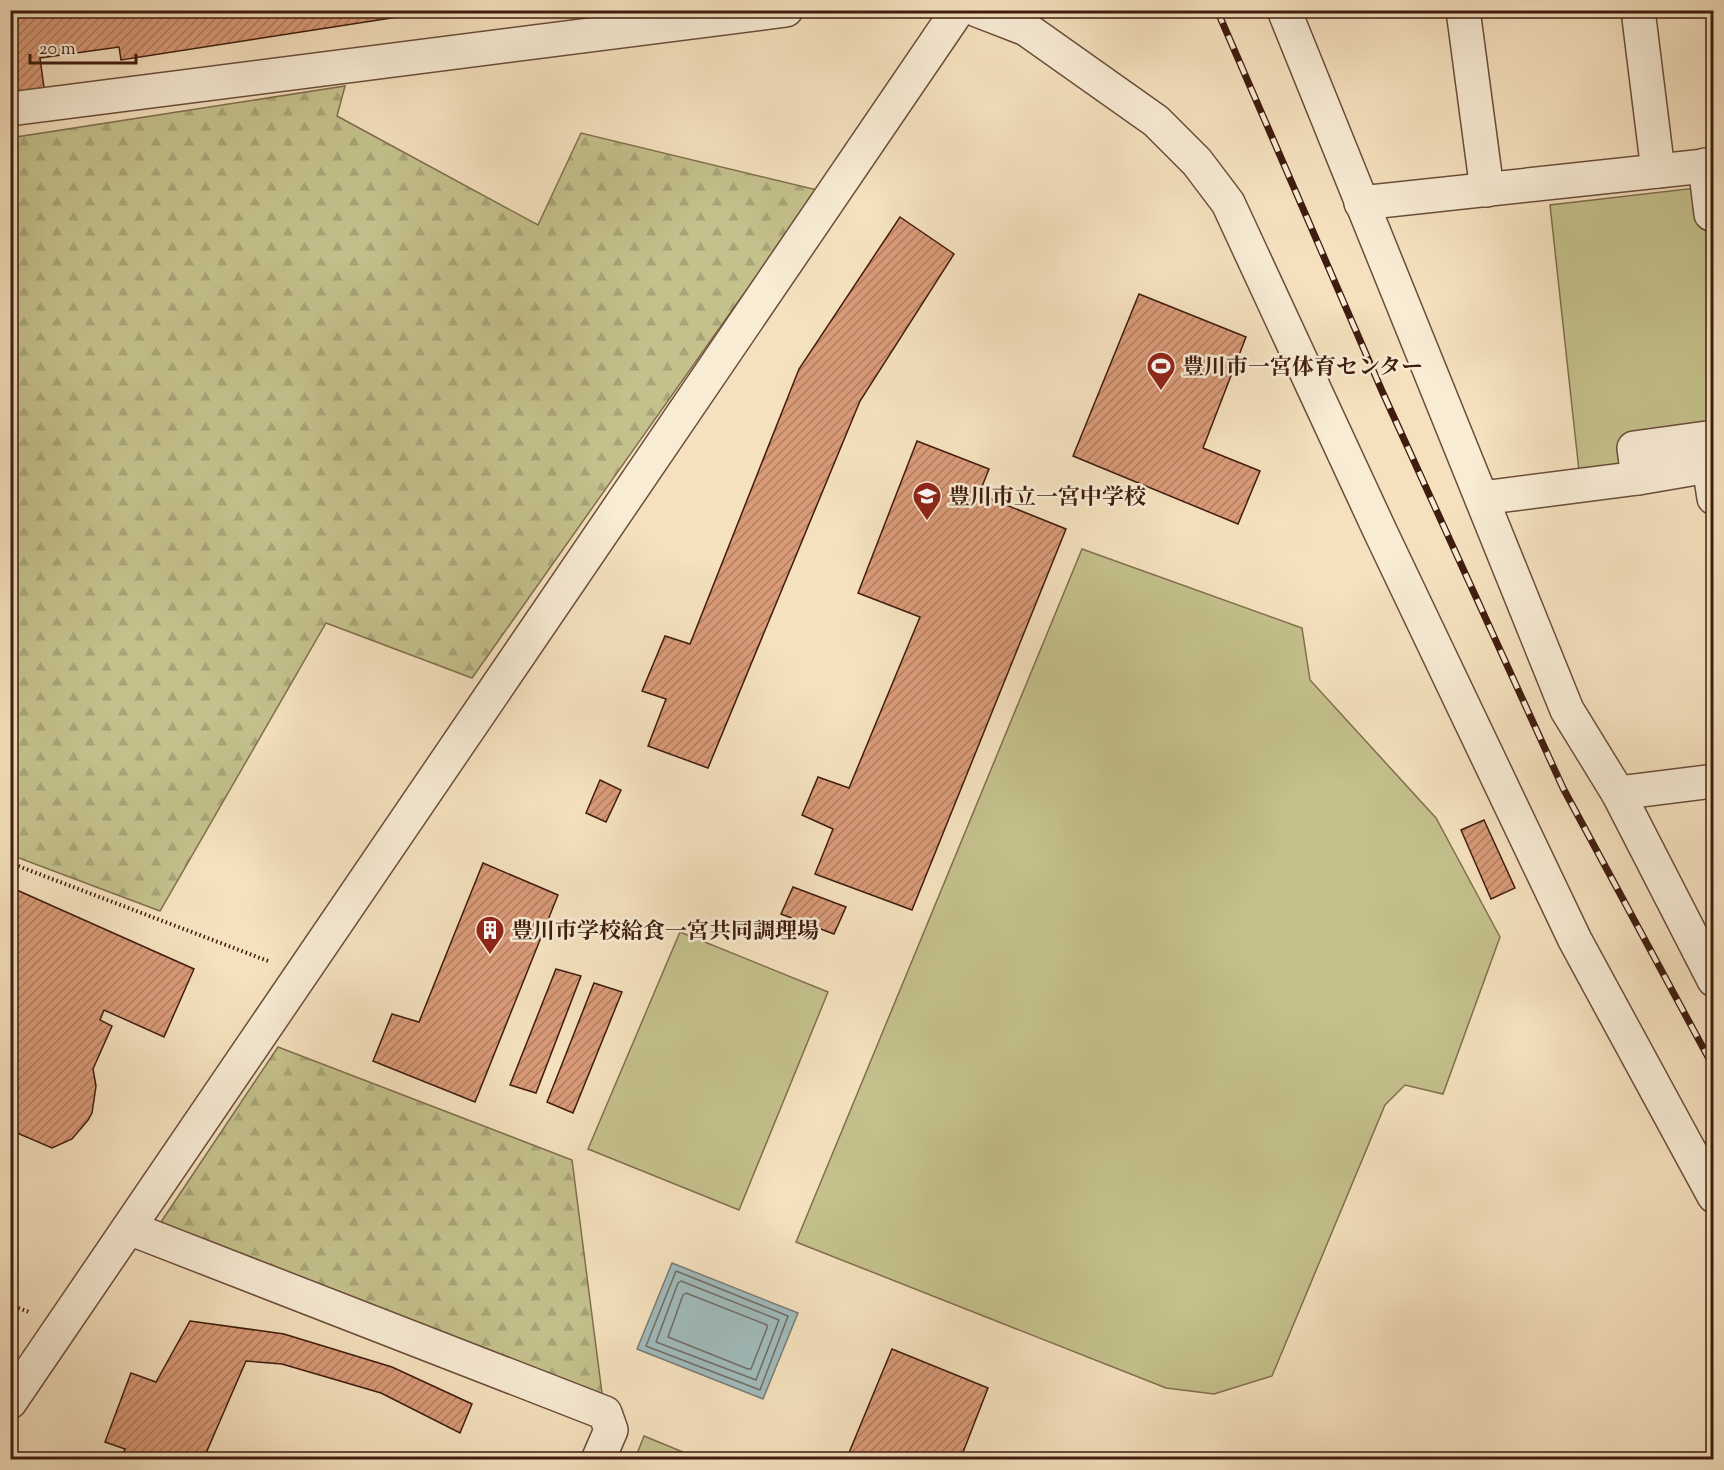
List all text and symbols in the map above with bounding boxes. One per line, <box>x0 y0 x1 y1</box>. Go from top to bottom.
scale bar <box>30 27 136 65</box>
text: 20 m <box>39 37 76 63</box>
sports icon: 豊川市一宮体育センター <box>1145 350 1177 392</box>
place label: 豊川市一宮体育センター <box>1182 353 1423 385</box>
school or university icon: 豊川市立一宮中学校 <box>911 480 943 522</box>
place label: 豊川市立一宮中学校 <box>948 483 1146 515</box>
building icon: 豊川市学校給食一宮共同調理場 <box>474 914 506 956</box>
place label: 豊川市学校給食一宮共同調理場 <box>511 917 819 949</box>

